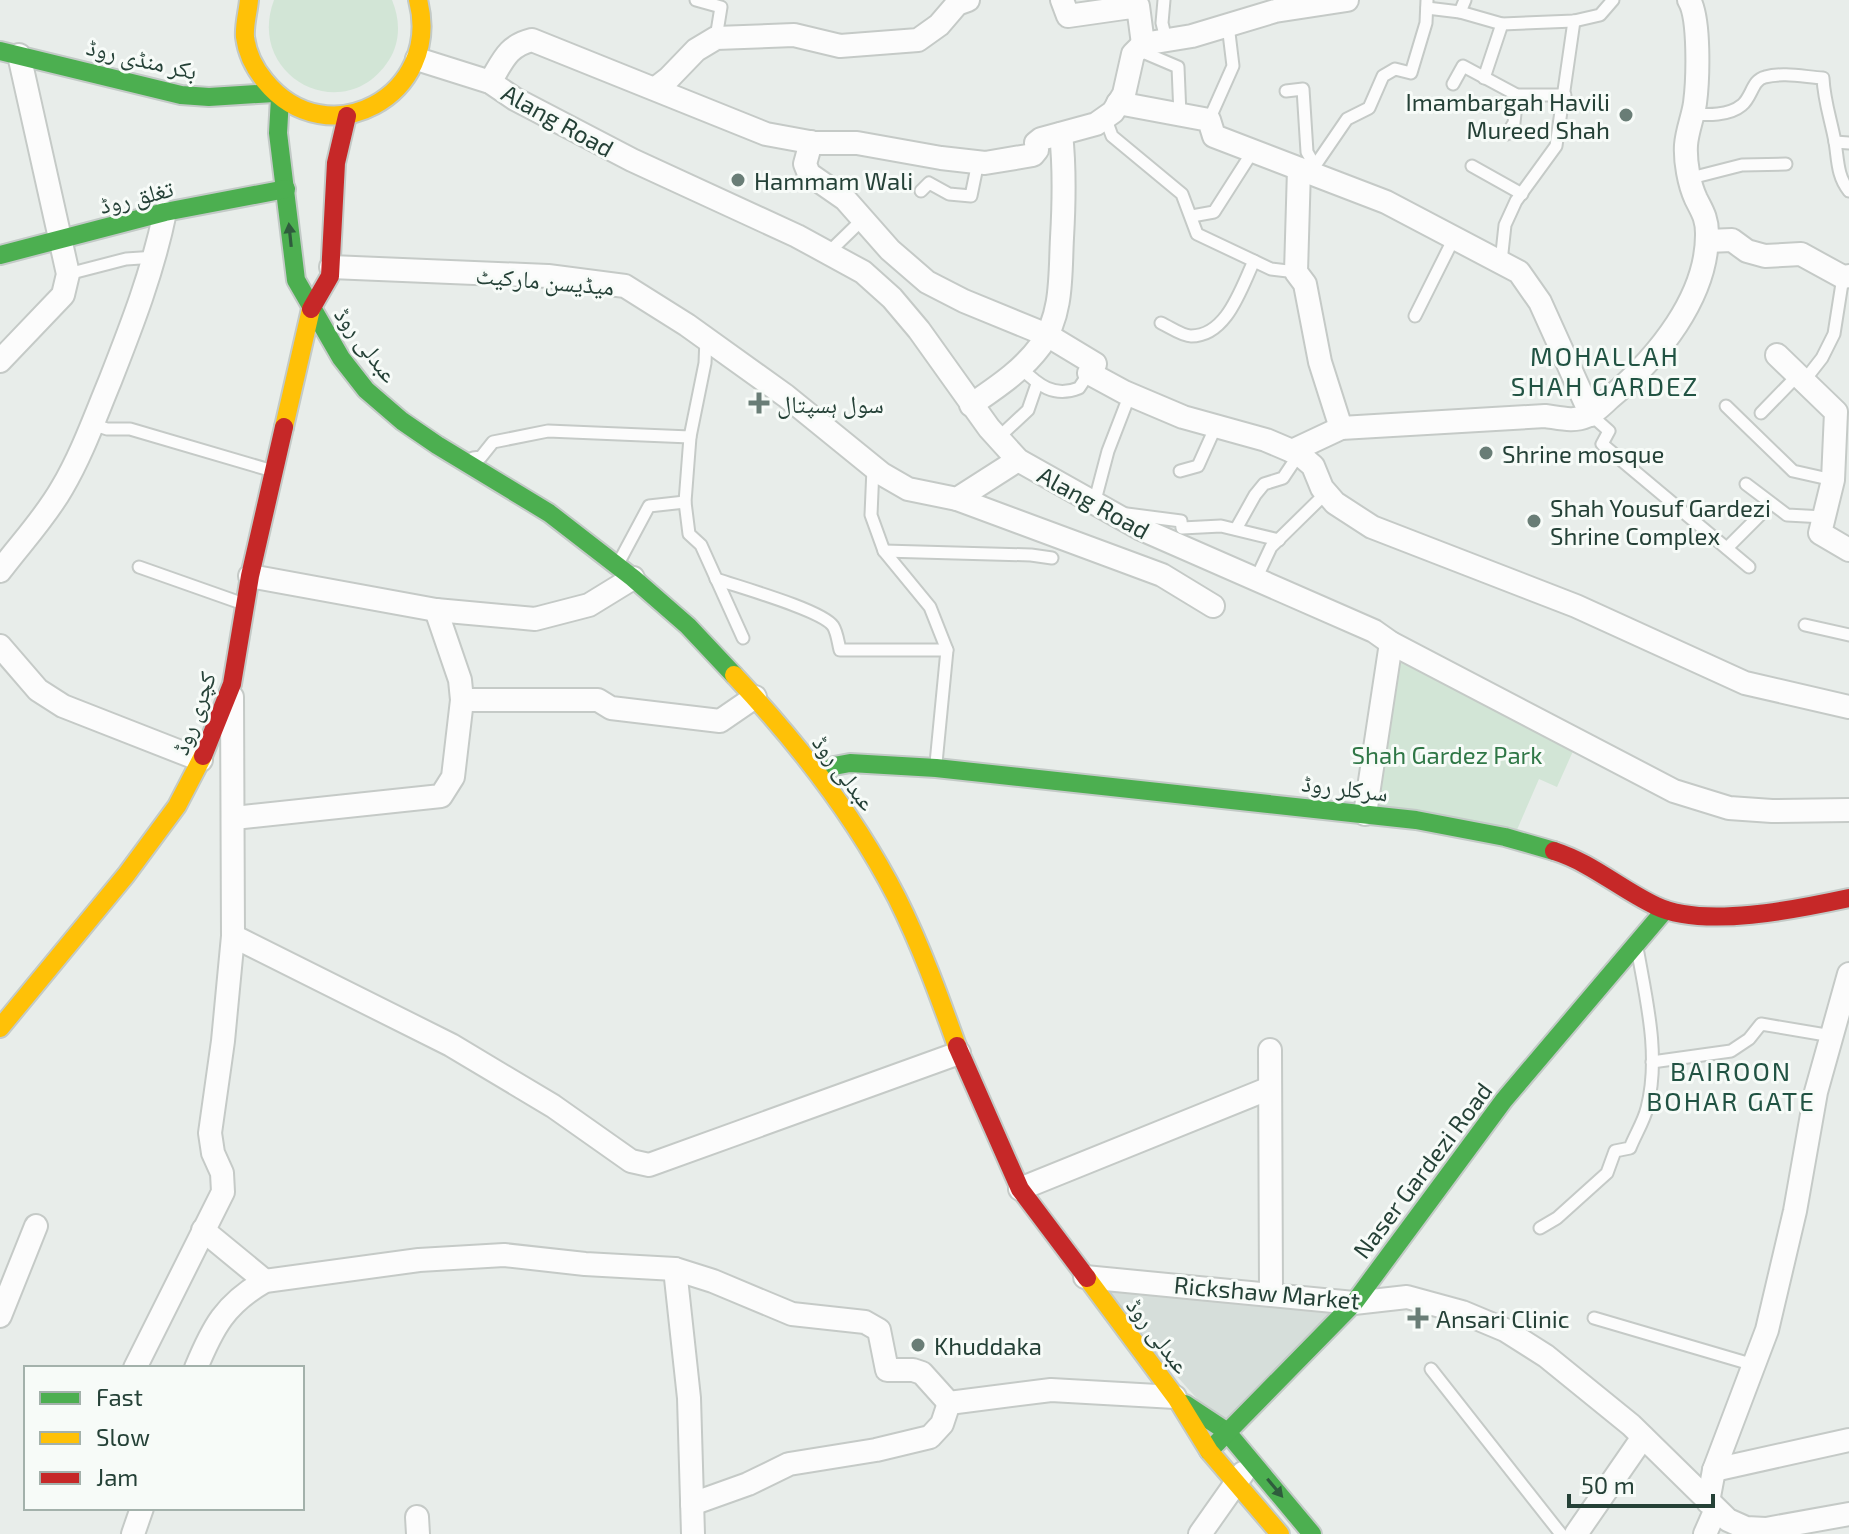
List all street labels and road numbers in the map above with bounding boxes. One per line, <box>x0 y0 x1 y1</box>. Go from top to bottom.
street label: بکر منڈی روڈ <box>84 31 200 86</box>
street label: Alang Road <box>497 77 619 163</box>
street label: تغلق روڈ <box>96 173 176 220</box>
street label: میڈیسن مارکیٹ <box>474 259 615 301</box>
street label: عبدلی روڈ <box>328 300 405 388</box>
street label: Alang Road <box>1033 459 1155 545</box>
street label: کچری روڈ <box>165 667 222 759</box>
street label: عبدلی روڈ <box>806 728 883 816</box>
street label: سرکلر روڈ <box>1300 767 1390 807</box>
street label: Naser Gardezi Road <box>1346 1076 1498 1264</box>
street label: Rickshaw Market <box>1173 1269 1361 1315</box>
street label: عبدلی روڈ <box>1120 1291 1197 1379</box>

